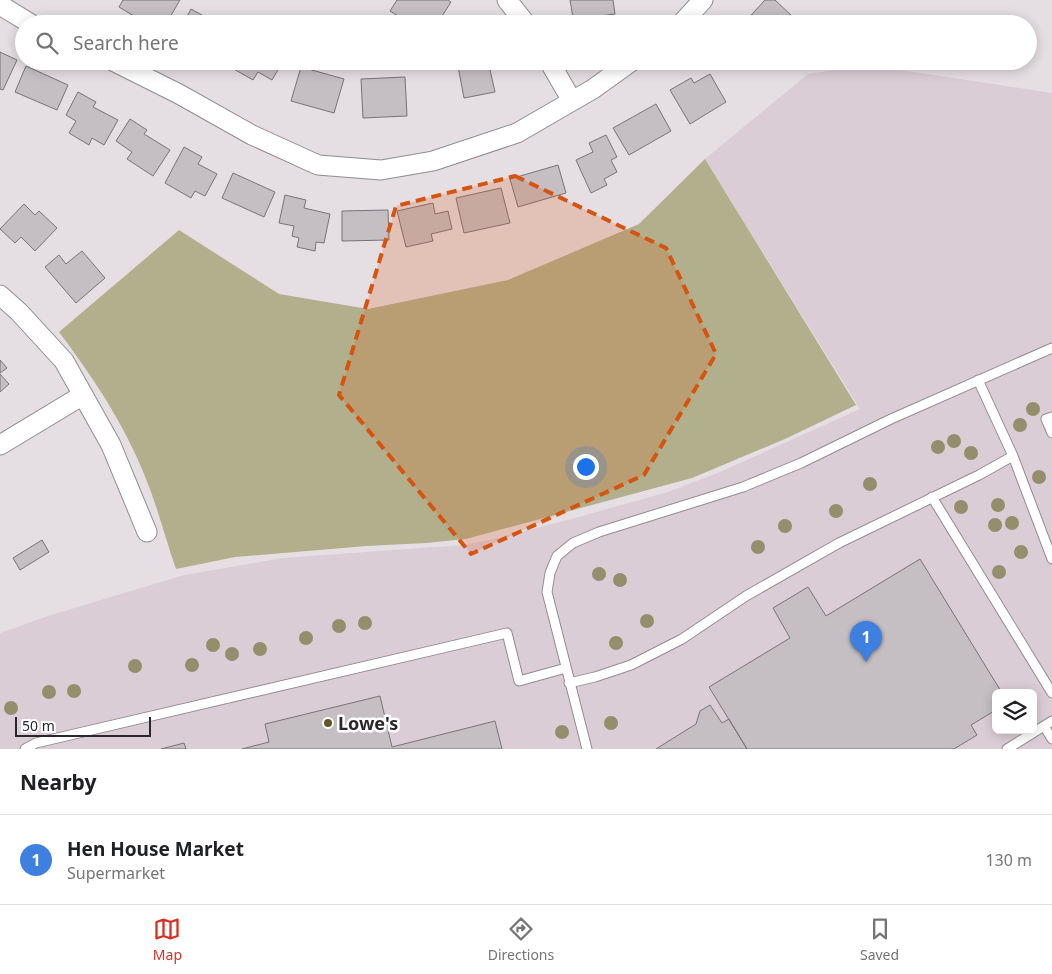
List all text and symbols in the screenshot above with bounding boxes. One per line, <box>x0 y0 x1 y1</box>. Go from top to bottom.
search box <box>15 15 1037 70</box>
icon: search <box>33 29 61 57</box>
text: Search here <box>73 30 179 56</box>
your location <box>573 454 599 480</box>
pin: 1 <box>850 621 882 662</box>
map controls <box>992 689 1037 734</box>
button: layers <box>992 689 1037 734</box>
place label: Lowe's <box>338 711 398 735</box>
scale bar <box>15 714 151 737</box>
text: 50 m <box>22 716 55 735</box>
marker: Lowe's <box>322 717 334 729</box>
text: Nearby <box>20 768 96 796</box>
text: Hen House Market <box>67 836 244 862</box>
text: 1 <box>31 849 41 871</box>
text: 130 m <box>985 849 1032 871</box>
text: Supermarket <box>67 862 165 884</box>
tab: Map <box>153 915 182 964</box>
tab: Directions <box>488 915 554 964</box>
tab: Saved <box>860 915 899 964</box>

